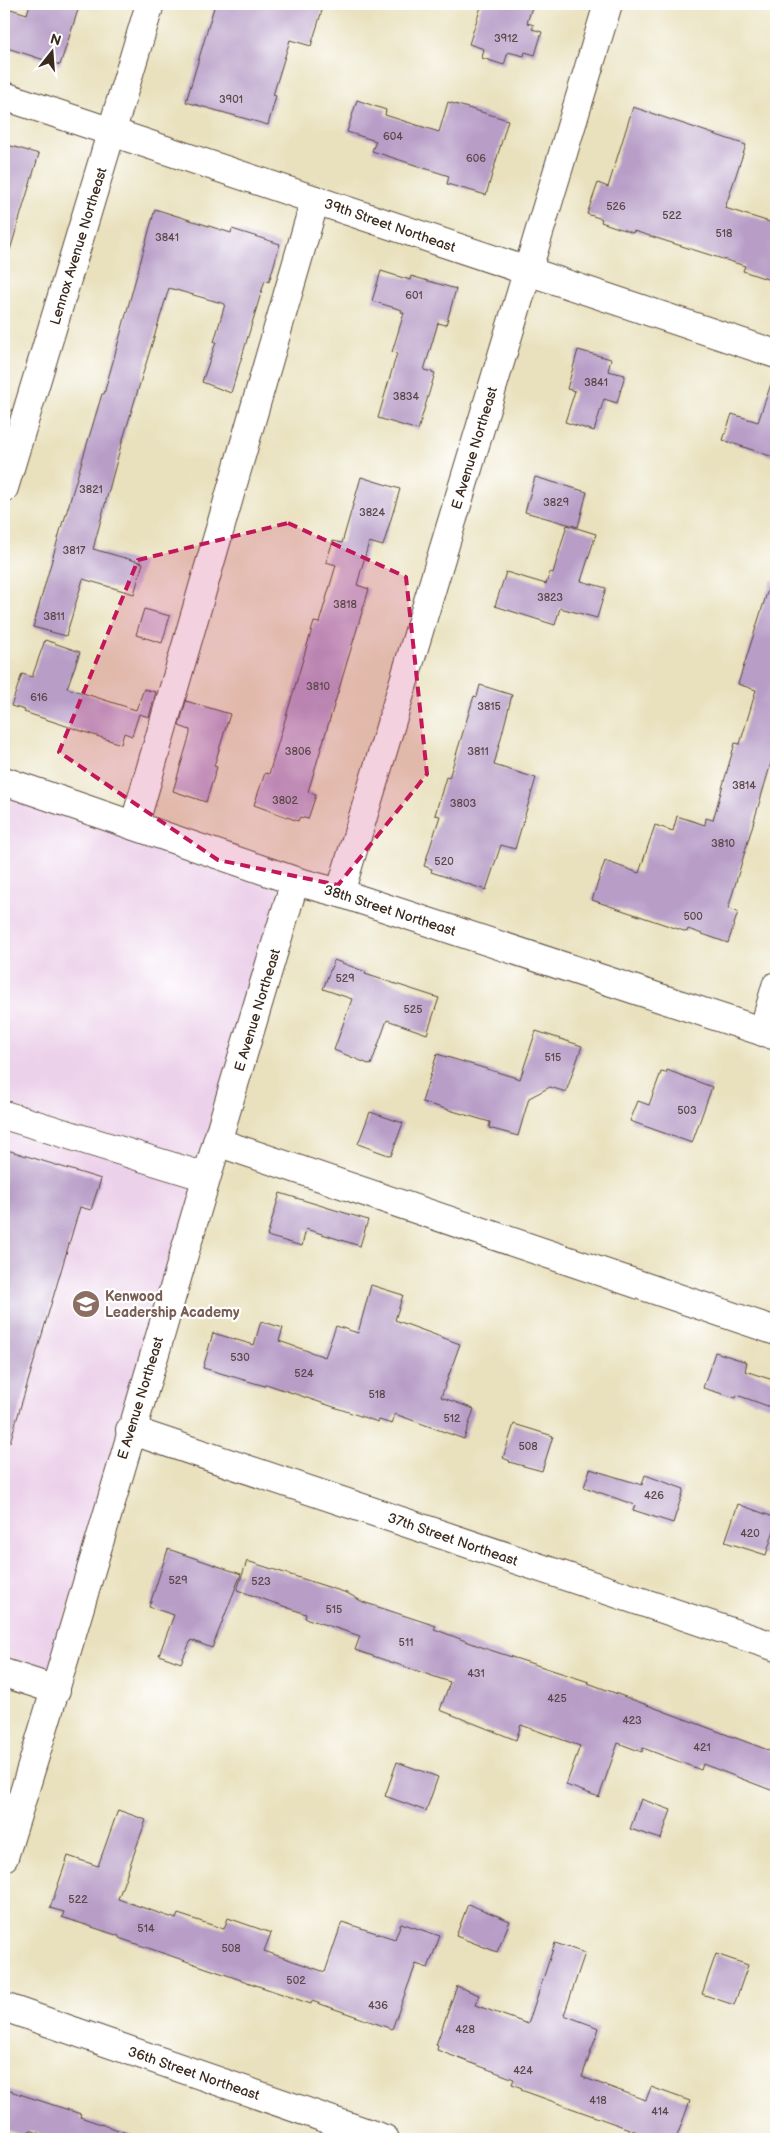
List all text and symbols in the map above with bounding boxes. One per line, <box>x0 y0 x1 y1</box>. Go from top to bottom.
north arrow <box>28 28 78 78</box>
text: N <box>48 30 63 50</box>
house number: 3912 <box>494 32 518 45</box>
house number: 3901 <box>219 93 243 106</box>
house number: 604 <box>383 130 403 143</box>
house number: 606 <box>466 152 486 165</box>
street label: Lennox Avenue Northeast <box>46 165 111 327</box>
street label: 39th Street Northeast <box>322 195 458 256</box>
house number: 526 <box>606 200 626 213</box>
house number: 522 <box>662 209 682 222</box>
house number: 518 <box>716 227 732 240</box>
house number: 3841 <box>155 231 179 244</box>
house number: 601 <box>405 289 423 302</box>
house number: 3841 <box>584 376 608 389</box>
street label: E Avenue Northeast <box>448 384 501 511</box>
house number: 3834 <box>393 390 420 403</box>
house number: 3821 <box>79 483 103 496</box>
house number: 3829 <box>543 496 569 509</box>
house number: 3824 <box>359 506 385 519</box>
house number: 3817 <box>63 544 86 557</box>
house number: 3823 <box>537 591 563 604</box>
house number: 3818 <box>333 598 357 611</box>
house number: 3811 <box>43 610 65 623</box>
house number: 3810 <box>306 680 330 693</box>
house number: 616 <box>30 691 48 704</box>
house number: 3815 <box>477 700 501 713</box>
house number: 3806 <box>285 745 311 758</box>
house number: 3811 <box>467 745 489 758</box>
house number: 3814 <box>732 779 756 792</box>
house number: 3802 <box>272 794 299 807</box>
house number: 3803 <box>450 797 476 810</box>
house number: 3810 <box>711 837 735 850</box>
house number: 520 <box>434 855 454 868</box>
street label: 38th Street Northeast <box>322 881 459 940</box>
house number: 500 <box>683 910 703 923</box>
street label: E Avenue Northeast <box>231 946 284 1073</box>
house number: 529 <box>335 972 355 985</box>
house number: 525 <box>403 1003 423 1016</box>
house number: 515 <box>545 1051 561 1064</box>
house number: 503 <box>677 1104 697 1117</box>
place label: Kenwood Leadership Academy <box>105 1288 240 1321</box>
school or university icon: Kenwood Leadership Academy <box>71 1289 101 1319</box>
street label: E Avenue Northeast <box>114 1334 167 1461</box>
house number: 530 <box>230 1351 250 1364</box>
house number: 524 <box>294 1367 314 1380</box>
house number: 518 <box>369 1388 385 1401</box>
house number: 512 <box>443 1412 461 1425</box>
house number: 508 <box>518 1440 538 1453</box>
house number: 426 <box>644 1489 664 1502</box>
street label: 37th Street Northeast <box>386 1509 521 1570</box>
house number: 420 <box>740 1527 760 1540</box>
house number: 529 <box>168 1574 188 1587</box>
house number: 523 <box>251 1575 271 1588</box>
house number: 515 <box>326 1603 342 1616</box>
house number: 511 <box>399 1636 413 1649</box>
house number: 431 <box>467 1667 485 1680</box>
house number: 425 <box>547 1692 567 1705</box>
house number: 423 <box>622 1714 642 1727</box>
house number: 421 <box>693 1741 711 1754</box>
house number: 522 <box>68 1893 88 1906</box>
house number: 514 <box>137 1922 155 1935</box>
house number: 508 <box>221 1942 241 1955</box>
house number: 502 <box>286 1974 306 1987</box>
house number: 436 <box>368 1999 388 2012</box>
house number: 428 <box>455 2023 475 2036</box>
street label: 36th Street Northeast <box>126 2043 263 2104</box>
house number: 424 <box>513 2064 533 2077</box>
house number: 418 <box>589 2094 607 2107</box>
house number: 414 <box>651 2105 669 2118</box>

